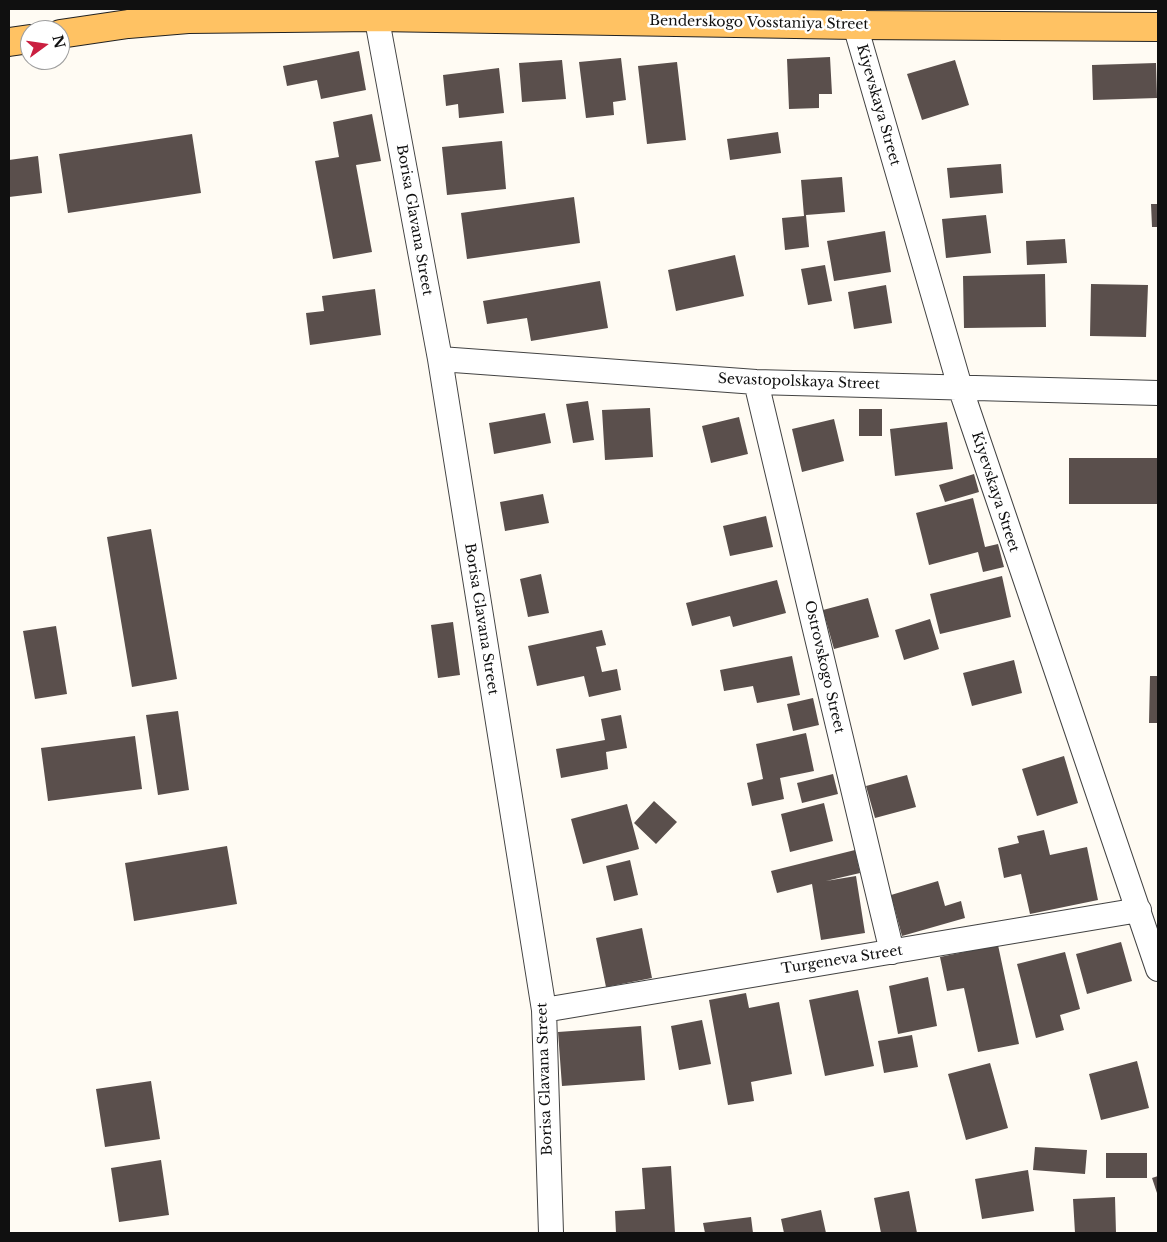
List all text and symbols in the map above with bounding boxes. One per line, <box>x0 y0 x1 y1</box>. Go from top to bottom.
street label: Benderskogo Vosstaniya Street <box>649 13 869 33</box>
north arrow <box>20 20 70 70</box>
text: N <box>48 33 69 50</box>
street label: Kiyevskaya Street <box>853 42 903 168</box>
street label: Borisa Glavana Street <box>392 143 436 297</box>
street label: Sevastopolskaya Street <box>718 371 880 393</box>
street label: Kiyevskaya Street <box>968 430 1022 554</box>
street label: Borisa Glavana Street <box>461 542 501 696</box>
street label: Ostrovskogo Street <box>801 599 847 735</box>
street label: Turgeneva Street <box>780 942 904 978</box>
street label: Borisa Glavana Street <box>534 1002 556 1156</box>

